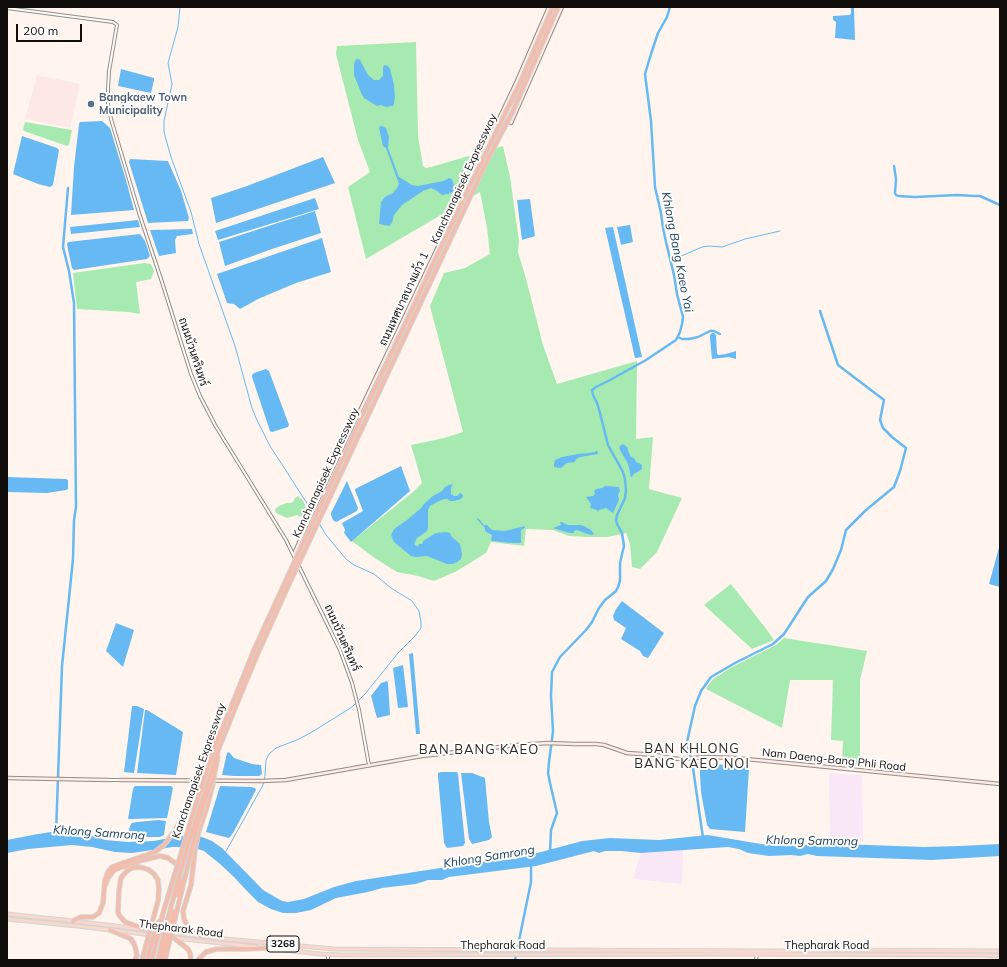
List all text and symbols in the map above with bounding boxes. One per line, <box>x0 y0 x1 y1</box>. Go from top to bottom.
scale bar <box>18 16 84 42</box>
text: 200 m <box>23 23 58 38</box>
place label: Bangkaew Town Municipality <box>99 91 187 117</box>
marker: Bangkaew Town Municipality <box>86 99 96 109</box>
street label: Kanchanapisek Expressway <box>428 112 500 246</box>
water label: Khlong Bang Kaeo Yai <box>658 191 696 313</box>
street label: ถนนเทศบาลบางแก้ว 1 <box>377 250 431 348</box>
street label: ถนนบัวนครินทร์ <box>176 316 210 388</box>
street label: Kanchanapisek Expressway <box>290 406 362 540</box>
street label: ถนนบัวนครินทร์ <box>321 603 363 673</box>
street label: Kanchanapisek Expressway <box>170 702 228 840</box>
district label: BAN KHLONG BANG KAEO NOI <box>634 741 750 772</box>
district label: BAN BANG KAEO <box>419 742 539 758</box>
street label: Nam Daeng-Bang Phli Road <box>761 746 907 774</box>
water label: Khlong Samrong <box>52 823 146 843</box>
water label: Khlong Samrong <box>766 833 858 849</box>
water label: Khlong Samrong <box>442 843 536 871</box>
street label: Thepharak Road <box>138 917 224 941</box>
road number: 3268 <box>267 936 299 952</box>
street label: Thepharak Road <box>461 939 545 953</box>
street label: Thepharak Road <box>785 939 869 953</box>

